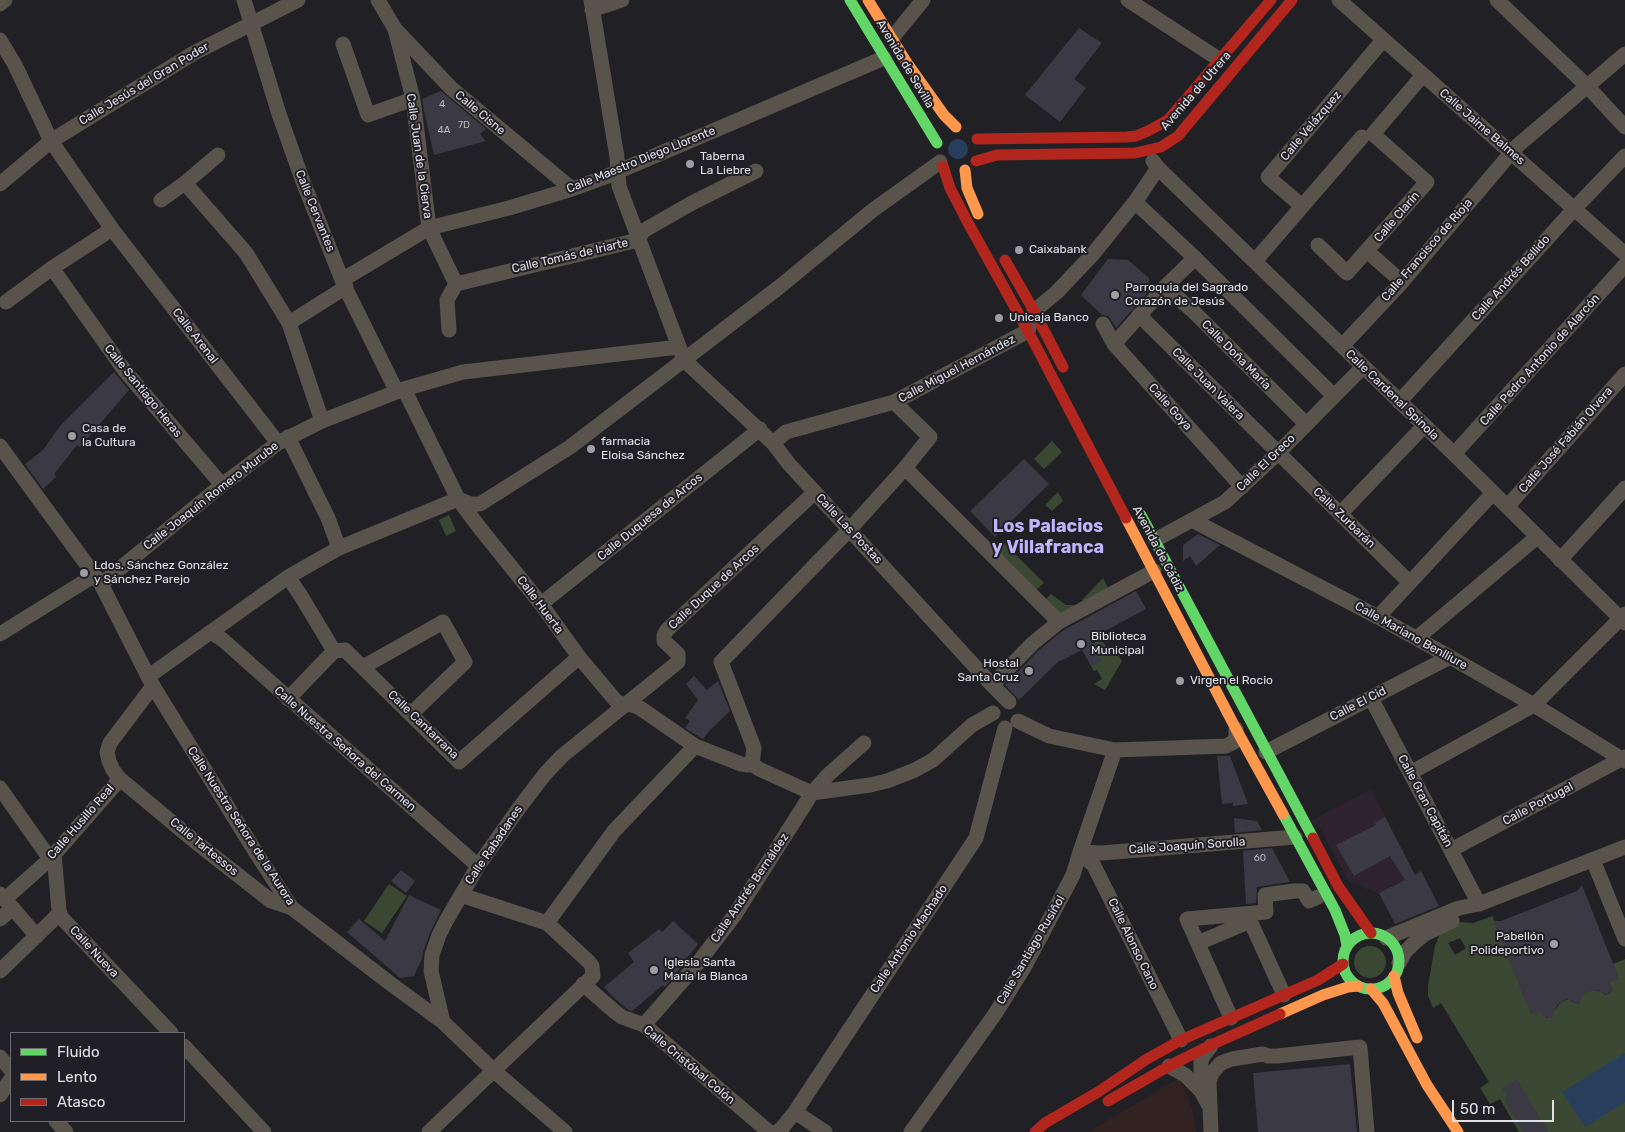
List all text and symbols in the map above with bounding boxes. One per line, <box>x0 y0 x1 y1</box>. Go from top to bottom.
street label: Avenida de Sevilla <box>873 17 937 111</box>
street label: Calle Jesús del Gran Poder <box>76 39 212 129</box>
street label: Avenida de Utrera <box>1158 49 1234 133</box>
street label: Calle Jaime Balmes <box>1436 86 1528 168</box>
street label: Calle Cisne <box>452 88 508 138</box>
street label: Calle Velázquez <box>1278 88 1344 164</box>
street label: Calle Juan de la Cierva <box>403 93 435 219</box>
house number: 4 <box>439 98 445 110</box>
house number: 7D <box>458 119 470 131</box>
street label: Calle Maestro Diego Llorente <box>564 123 718 197</box>
house number: 4A <box>438 124 450 136</box>
place label: Taberna La Liebre <box>700 150 751 178</box>
marker: Taberna La Liebre <box>684 158 696 170</box>
street label: Calle Cervantes <box>292 168 338 254</box>
street label: Calle Clarín <box>1371 189 1423 245</box>
street label: Calle Francisco de Rioja <box>1378 196 1476 304</box>
street label: Calle Andrés Bellido <box>1469 232 1553 324</box>
street label: Calle Tomás de Iriarte <box>510 236 630 276</box>
place label: Caixabank <box>1029 243 1087 257</box>
marker: Caixabank <box>1013 244 1025 256</box>
place label: Parroquia del Sagrado Corazón de Jesús <box>1125 281 1248 309</box>
marker: Parroquia del Sagrado Corazón de Jesús <box>1109 289 1121 301</box>
street label: Calle Pedro Antonio de Alarcón <box>1477 291 1603 429</box>
street label: Calle Arenal <box>169 306 221 366</box>
place label: Unicaja Banco <box>1009 311 1089 325</box>
marker: Unicaja Banco <box>993 312 1005 324</box>
street label: Calle Doña María <box>1198 317 1274 393</box>
street label: Calle Miguel Hernández <box>896 332 1018 406</box>
street label: Calle Santiago Heras <box>101 342 185 440</box>
street label: Calle Juan Valera <box>1169 345 1247 423</box>
street label: Calle Cardenal Spinola <box>1342 347 1442 443</box>
street label: Calle Goya <box>1145 381 1195 433</box>
street label: Calle José Fabián Olvera <box>1516 384 1616 496</box>
place label: Casa de la Cultura <box>82 422 136 450</box>
marker: Casa de la Cultura <box>66 430 78 442</box>
street label: Calle El Greco <box>1234 431 1298 495</box>
place label: farmacia Eloisa Sánchez <box>601 435 685 463</box>
street label: Calle Joaquín Romero Murube <box>141 439 281 553</box>
marker: farmacia Eloisa Sánchez <box>585 443 597 455</box>
street label: Calle Duquesa de Arcos <box>594 470 706 564</box>
street label: Calle Zurbarán <box>1310 485 1378 551</box>
street label: Calle Las Postas <box>813 491 885 567</box>
street label: Avenida de Cádiz <box>1129 504 1187 594</box>
district label: Los Palacios y Villafranca <box>992 516 1104 558</box>
street label: Calle Duque de Arcos <box>666 541 762 633</box>
place label: Ldos. Sánchez González y Sánchez Parejo <box>94 559 229 587</box>
marker: Ldos. Sánchez González y Sánchez Parejo <box>78 567 90 579</box>
street label: Calle Huerta <box>514 573 566 637</box>
street label: Calle Mariano Benlliure <box>1352 599 1470 673</box>
place label: Biblioteca Municipal <box>1091 630 1146 658</box>
marker: Biblioteca Municipal <box>1075 638 1087 650</box>
place label: Hostal Santa Cruz <box>958 657 1019 685</box>
marker: Hostal Santa Cruz <box>1023 665 1035 677</box>
place label: Virgen el Rocio <box>1190 674 1273 688</box>
marker: Virgen el Rocio <box>1174 675 1186 687</box>
street label: Calle Nuestra Señora del Carmen <box>271 683 419 815</box>
street label: Calle El Cid <box>1327 684 1389 724</box>
street label: Calle Cantarrana <box>385 688 461 762</box>
street label: Calle Nuestra Señora de la Aurora <box>184 744 298 908</box>
street label: Calle Gran Capitán <box>1395 752 1455 850</box>
street label: Calle Portugal <box>1500 779 1576 829</box>
street label: Calle Husillo Real <box>45 782 117 862</box>
street label: Calle Rabadanes <box>462 803 526 887</box>
street label: Calle Tartessos <box>167 815 241 879</box>
street label: Calle Andrés Bernáldez <box>708 831 792 945</box>
street label: Calle Joaquín Sorolla <box>1128 835 1246 857</box>
house number: 60 <box>1254 852 1266 864</box>
street label: Calle Antonio Machado <box>867 882 951 996</box>
street label: Calle Santiago Rusiñol <box>994 893 1068 1007</box>
street label: Calle Alonso Cano <box>1105 896 1161 992</box>
street label: Calle Nueva <box>66 923 122 981</box>
place label: Pabellón Polideportivo <box>1470 930 1544 958</box>
marker: Pabellón Polideportivo <box>1548 938 1560 950</box>
place label: Iglesia Santa María la Blanca <box>664 956 748 984</box>
marker: Iglesia Santa María la Blanca <box>648 964 660 976</box>
street label: Calle Cristóbal Colón <box>640 1023 738 1107</box>
legend <box>10 1032 185 1122</box>
text: Fluido <box>57 1043 100 1061</box>
text: Lento <box>57 1068 97 1086</box>
scale bar <box>1455 1090 1558 1122</box>
text: Atasco <box>57 1093 105 1111</box>
text: 50 m <box>1460 1100 1495 1118</box>

